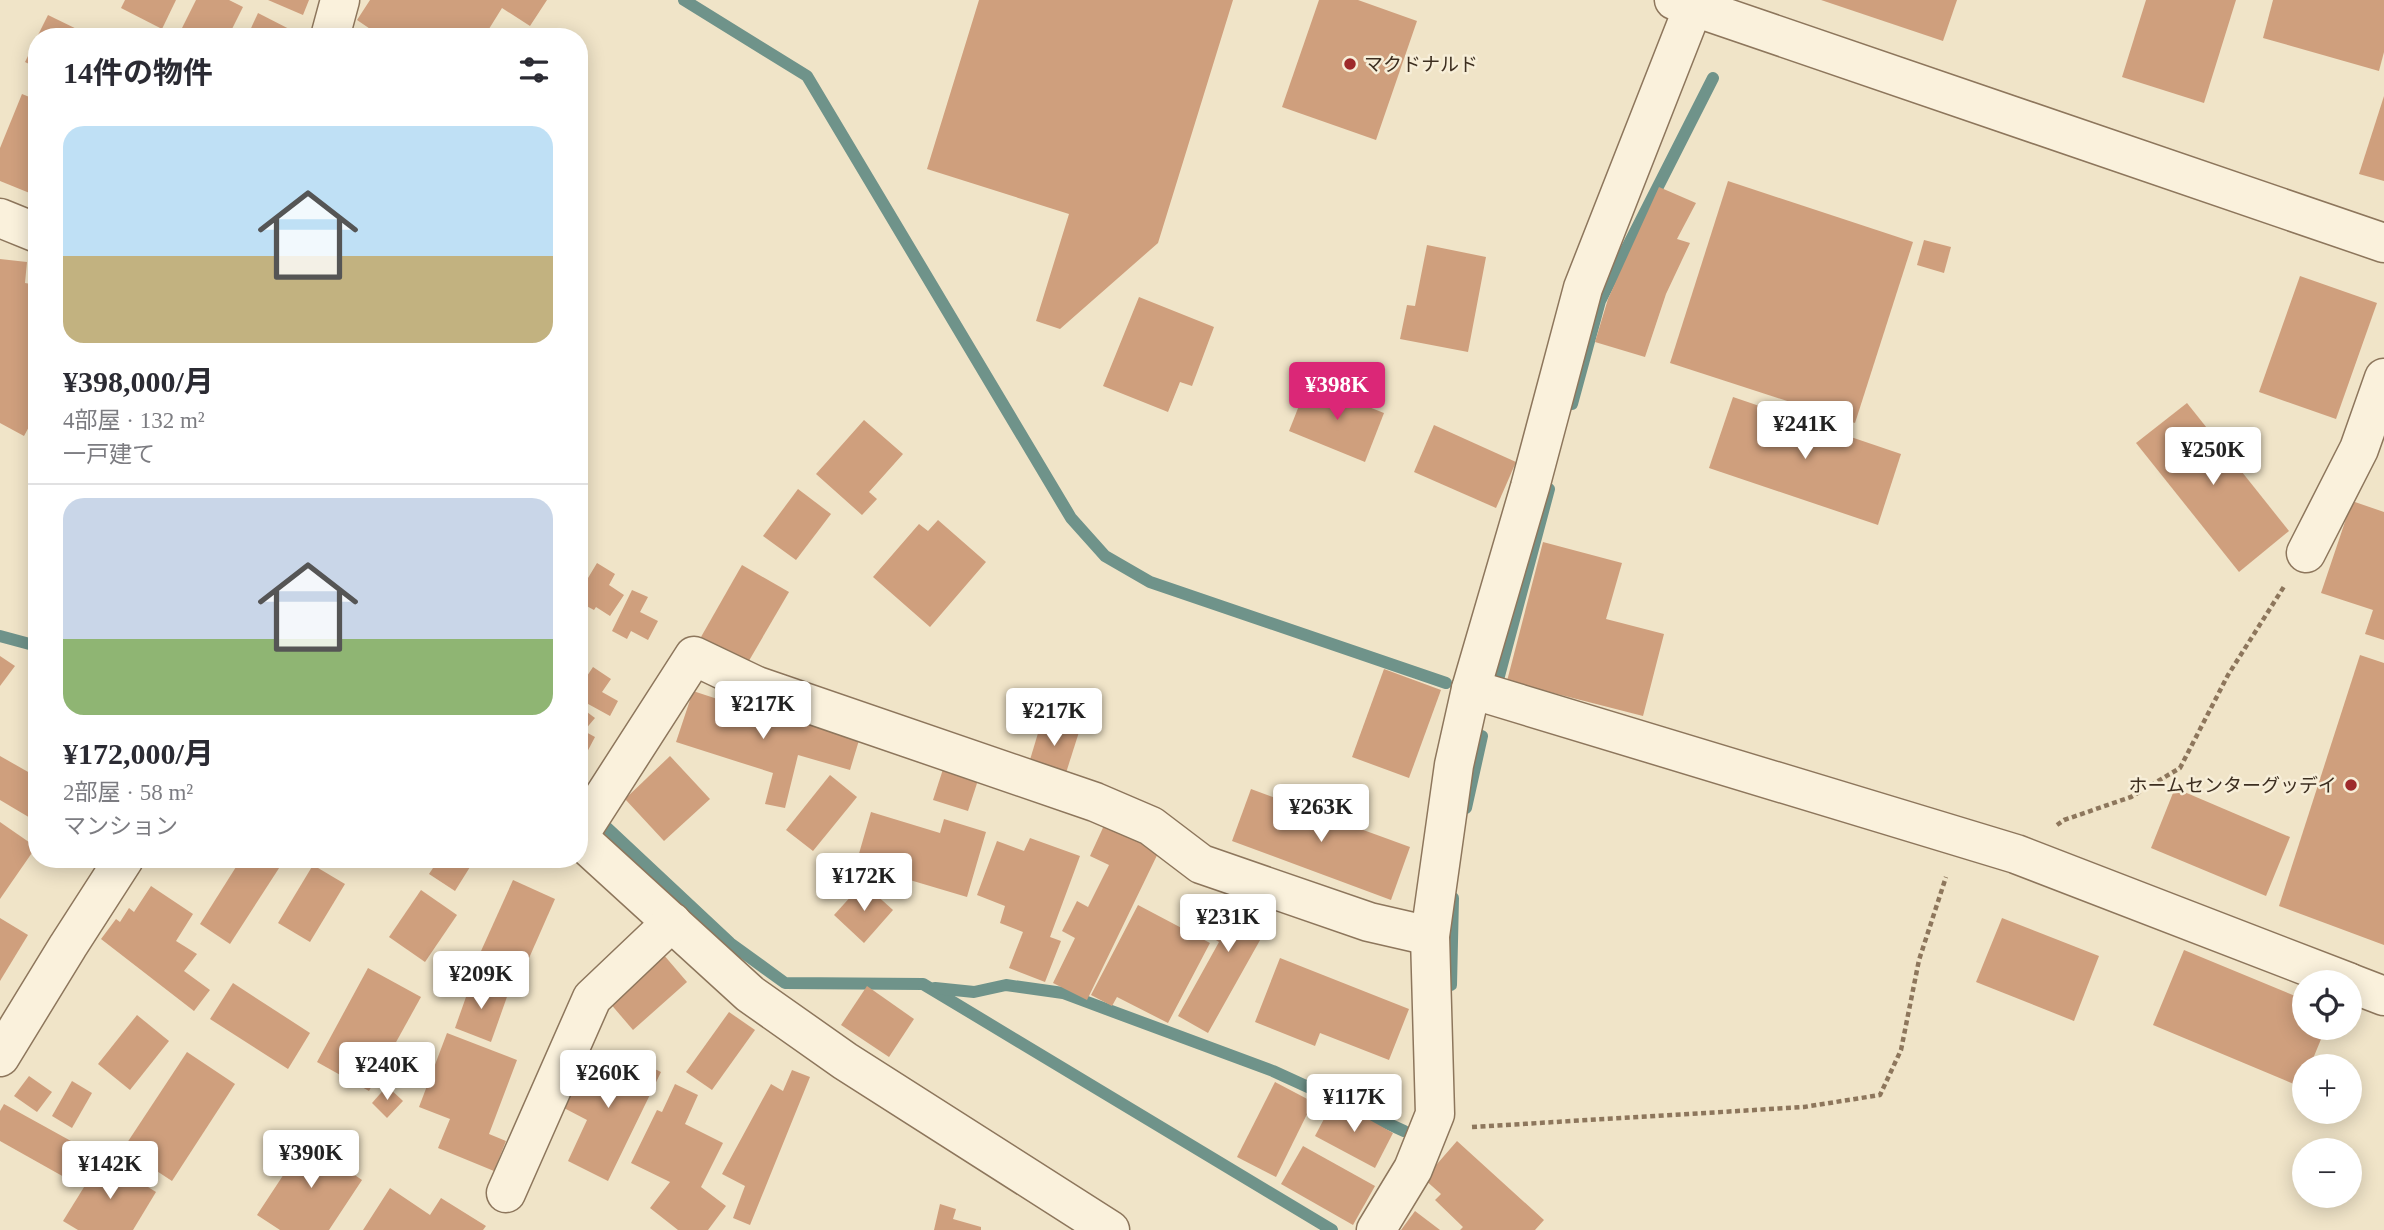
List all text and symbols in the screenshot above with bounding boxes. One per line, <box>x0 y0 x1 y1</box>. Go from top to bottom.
icon: filters <box>515 51 553 89</box>
place label: マクドナルド <box>1364 54 1478 75</box>
text: 14件の物件 <box>63 56 213 89</box>
marker: マクドナルド <box>1342 56 1358 72</box>
icon: home <box>245 172 371 298</box>
pin: ¥398K <box>1288 362 1386 422</box>
text: ¥398,000/月 <box>63 365 214 398</box>
text: ¥398K <box>1305 372 1369 397</box>
pin: ¥241K <box>1756 402 1854 461</box>
text: 4部屋 · 132 m² <box>63 408 205 433</box>
text: ¥241K <box>1773 411 1837 436</box>
pin: ¥250K <box>2164 428 2262 487</box>
text: ¥250K <box>2181 437 2245 462</box>
text: 一戸建て <box>63 442 155 467</box>
icon: home <box>245 544 371 670</box>
pin: ¥217K <box>714 682 812 741</box>
pin: ¥217K <box>1005 688 1103 748</box>
text: ¥217K <box>731 691 795 716</box>
text: ¥217K <box>1022 698 1086 723</box>
text: ¥172,000/月 <box>63 737 214 770</box>
place label: ホームセンターグッデイ <box>2129 775 2337 796</box>
marker: ホームセンターグッデイ <box>2343 777 2359 793</box>
text: 2部屋 · 58 m² <box>63 780 193 805</box>
pin: ¥263K <box>1272 784 1370 844</box>
text: ¥263K <box>1289 794 1353 819</box>
text: マンション <box>63 814 178 839</box>
pin: ¥172K <box>815 853 913 913</box>
text: ¥172K <box>832 863 896 888</box>
pin: ¥231K <box>1179 894 1277 954</box>
text: ¥231K <box>1196 904 1260 929</box>
pin: ¥209K <box>432 951 530 1011</box>
text: ¥209K <box>449 961 513 986</box>
map controls <box>2292 970 2362 1208</box>
button: locate <box>2292 970 2362 1040</box>
pin: ¥240K <box>338 1042 436 1102</box>
pin: ¥260K <box>559 1050 657 1110</box>
text: ¥240K <box>355 1052 419 1077</box>
button: + <box>2292 1054 2362 1124</box>
text: ¥260K <box>576 1060 640 1085</box>
pin: ¥117K <box>1305 1074 1403 1134</box>
text: ¥117K <box>1323 1084 1385 1109</box>
pin: ¥390K <box>262 1130 360 1190</box>
button: − <box>2292 1138 2362 1208</box>
text: ¥390K <box>279 1140 343 1165</box>
pin: ¥142K <box>61 1142 159 1201</box>
text: ¥142K <box>78 1151 142 1176</box>

